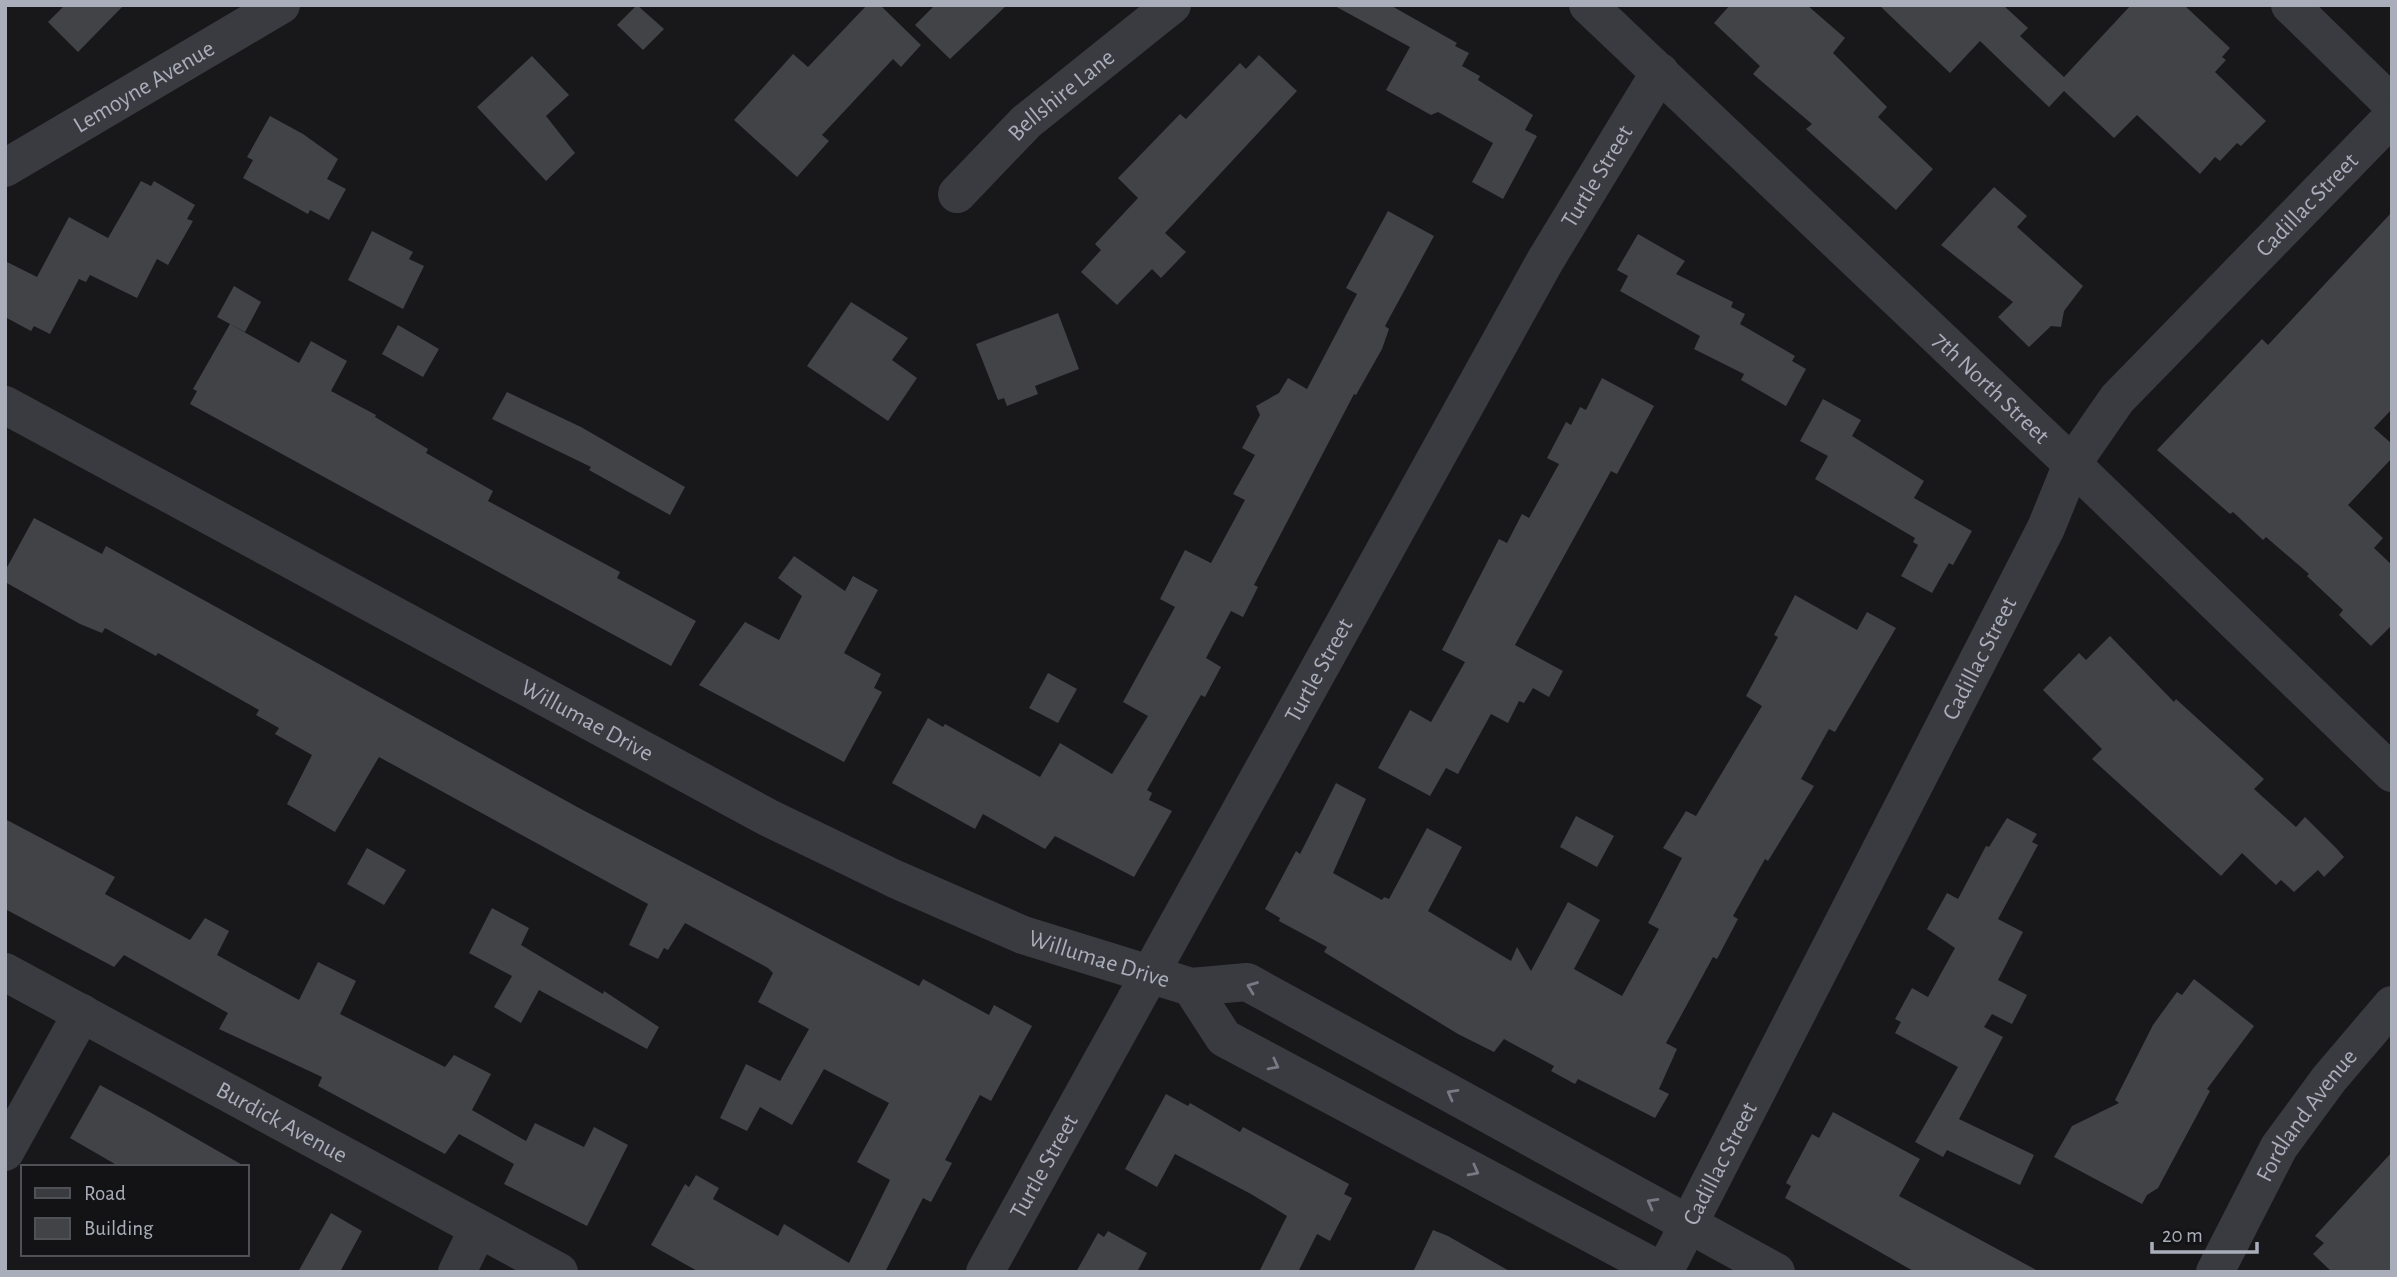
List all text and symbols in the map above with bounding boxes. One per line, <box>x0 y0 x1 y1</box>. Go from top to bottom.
street label: Lemoyne Avenue <box>70 36 219 138</box>
street label: Bellshire Lane <box>1004 45 1119 146</box>
street label: Turtle Street <box>1557 121 1638 232</box>
street label: Cadillac Street <box>2252 149 2363 262</box>
street label: 7th North Street <box>1928 328 2054 449</box>
street label: Cadillac Street <box>1939 593 2022 724</box>
street label: Turtle Street <box>1281 614 1358 727</box>
street label: Willumae Drive <box>517 675 657 766</box>
street label: Willumae Drive <box>1025 926 1172 993</box>
one-way arrow <box>1246 981 1259 995</box>
street label: Fordland Avenue <box>2252 1045 2362 1186</box>
one-way arrow <box>1266 1056 1279 1070</box>
street label: Burdick Avenue <box>212 1078 351 1168</box>
one-way arrow <box>1447 1089 1459 1102</box>
street label: Cadillac Street <box>1679 1098 1762 1229</box>
street label: Turtle Street <box>1006 1110 1083 1223</box>
one-way arrow <box>1467 1163 1480 1177</box>
legend <box>21 1165 248 1256</box>
text: Road <box>84 1183 126 1204</box>
one-way arrow <box>1646 1198 1659 1211</box>
scale bar <box>2152 1210 2257 1254</box>
text: Building <box>84 1218 154 1239</box>
text: 20 m <box>2162 1225 2203 1246</box>

